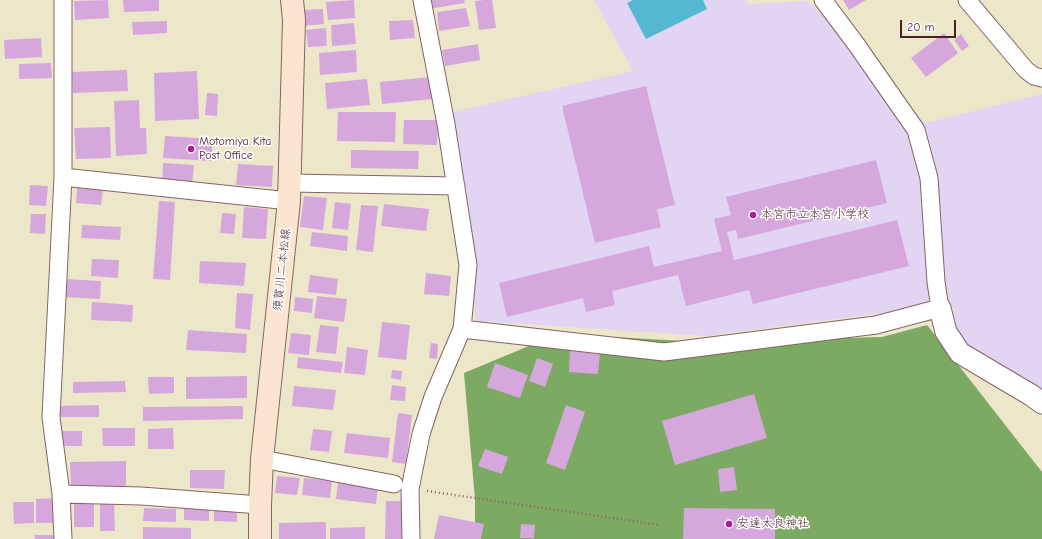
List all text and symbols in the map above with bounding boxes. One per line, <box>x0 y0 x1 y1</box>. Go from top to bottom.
scale bar <box>902 12 958 38</box>
text: 20 m <box>907 20 935 34</box>
place label: Motomiya Kita Post Office <box>199 135 271 163</box>
marker: Motomiya Kita Post Office <box>186 144 196 154</box>
place label: 本宮市立本宮小学校 <box>761 208 869 222</box>
marker: 本宮市立本宮小学校 <box>748 210 758 220</box>
street label: 須賀川二本松線 <box>270 227 294 313</box>
place label: 安達太良神社 <box>737 517 809 531</box>
marker: 安達太良神社 <box>724 519 734 529</box>

